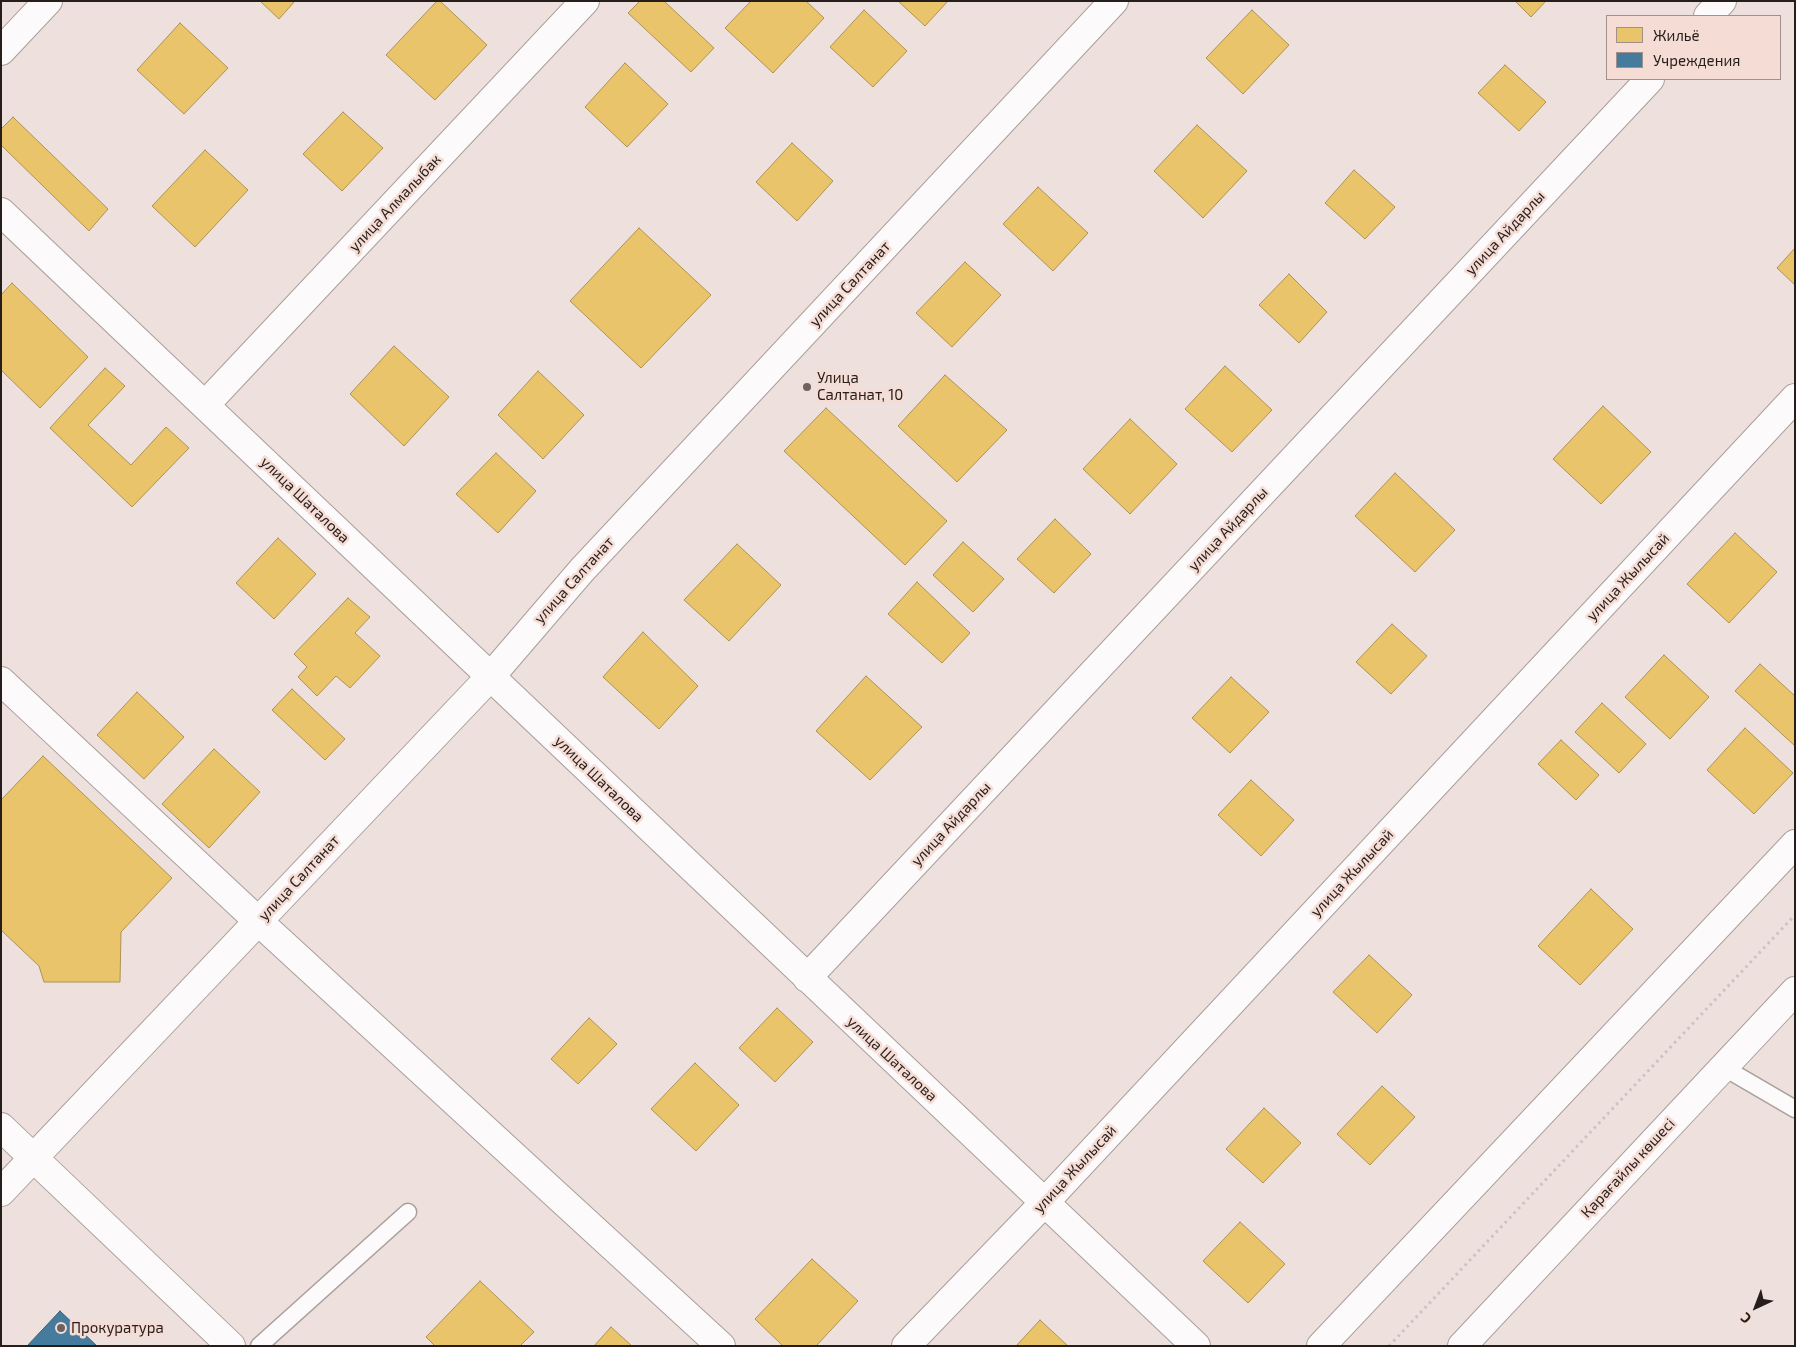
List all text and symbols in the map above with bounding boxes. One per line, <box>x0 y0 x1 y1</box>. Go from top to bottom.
legend <box>1606 15 1781 80</box>
text: Жильё <box>1653 26 1700 44</box>
text: Учреждения <box>1653 51 1740 69</box>
street label: улица Алмалыбак <box>345 151 445 255</box>
street label: улица Айдарлы <box>1461 187 1549 279</box>
street label: улица Салтанат <box>806 237 894 331</box>
place label: Улица Салтанат, 10 <box>817 369 903 404</box>
marker: Улица Салтанат, 10 <box>801 381 813 393</box>
street label: улица Шаталова <box>257 453 353 547</box>
street label: улица Айдарлы <box>1184 483 1272 575</box>
street label: улица Жылысай <box>1583 529 1673 625</box>
street label: улица Салтанат <box>530 533 618 627</box>
street label: улица Шаталова <box>551 732 647 826</box>
street label: улица Айдарлы <box>907 778 995 870</box>
street label: улица Жылысай <box>1307 825 1397 921</box>
street label: улица Салтанат <box>255 831 343 925</box>
street label: улица Шаталова <box>843 1013 941 1105</box>
street label: Қарағайлы көшесі <box>1577 1115 1679 1221</box>
street label: улица Жылысай <box>1030 1121 1120 1217</box>
north arrow <box>1731 1282 1781 1332</box>
text: С <box>1737 1309 1754 1327</box>
place label: Прокуратура <box>71 1319 164 1337</box>
marker: Прокуратура <box>55 1322 67 1334</box>

